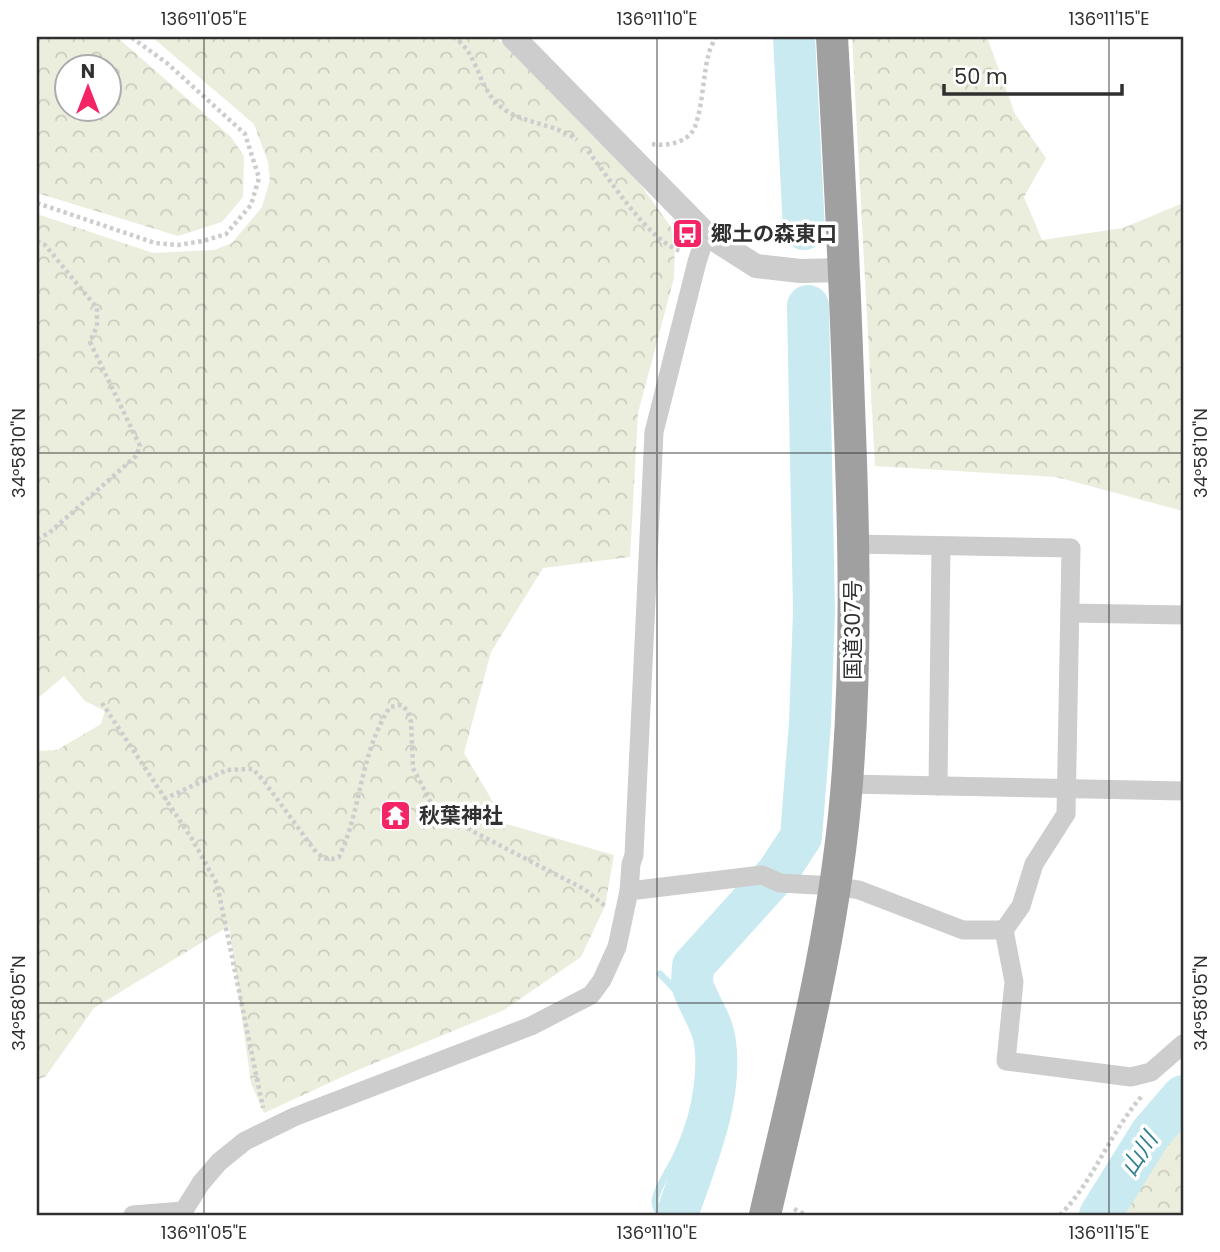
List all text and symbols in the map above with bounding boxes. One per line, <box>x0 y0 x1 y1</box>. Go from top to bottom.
text: 136°11'05"E <box>161 6 247 31</box>
text: 136°11'10"E <box>616 6 698 31</box>
text: 136°11'15"E <box>1068 6 1150 31</box>
north arrow <box>52 52 122 122</box>
scale bar <box>944 52 1122 96</box>
text: N <box>81 58 95 85</box>
text: 50 m <box>954 62 1008 91</box>
bus stop icon: 郷土の森東口 <box>671 217 705 251</box>
place label: 郷土の森東口 <box>711 219 837 248</box>
text: 34°58'10"N <box>6 408 31 498</box>
text: 34°58'10"N <box>1188 408 1213 498</box>
street label: 国道307号 <box>838 580 867 680</box>
temple icon: 秋葉神社 <box>379 799 413 833</box>
place label: 秋葉神社 <box>419 801 503 830</box>
text: 34°58'05"N <box>6 955 31 1051</box>
text: 34°58'05"N <box>1188 955 1213 1051</box>
water label: 山川 <box>1113 1123 1167 1182</box>
text: 136°11'05"E <box>161 1220 247 1245</box>
text: 136°11'10"E <box>616 1220 698 1245</box>
text: 136°11'15"E <box>1068 1220 1150 1245</box>

